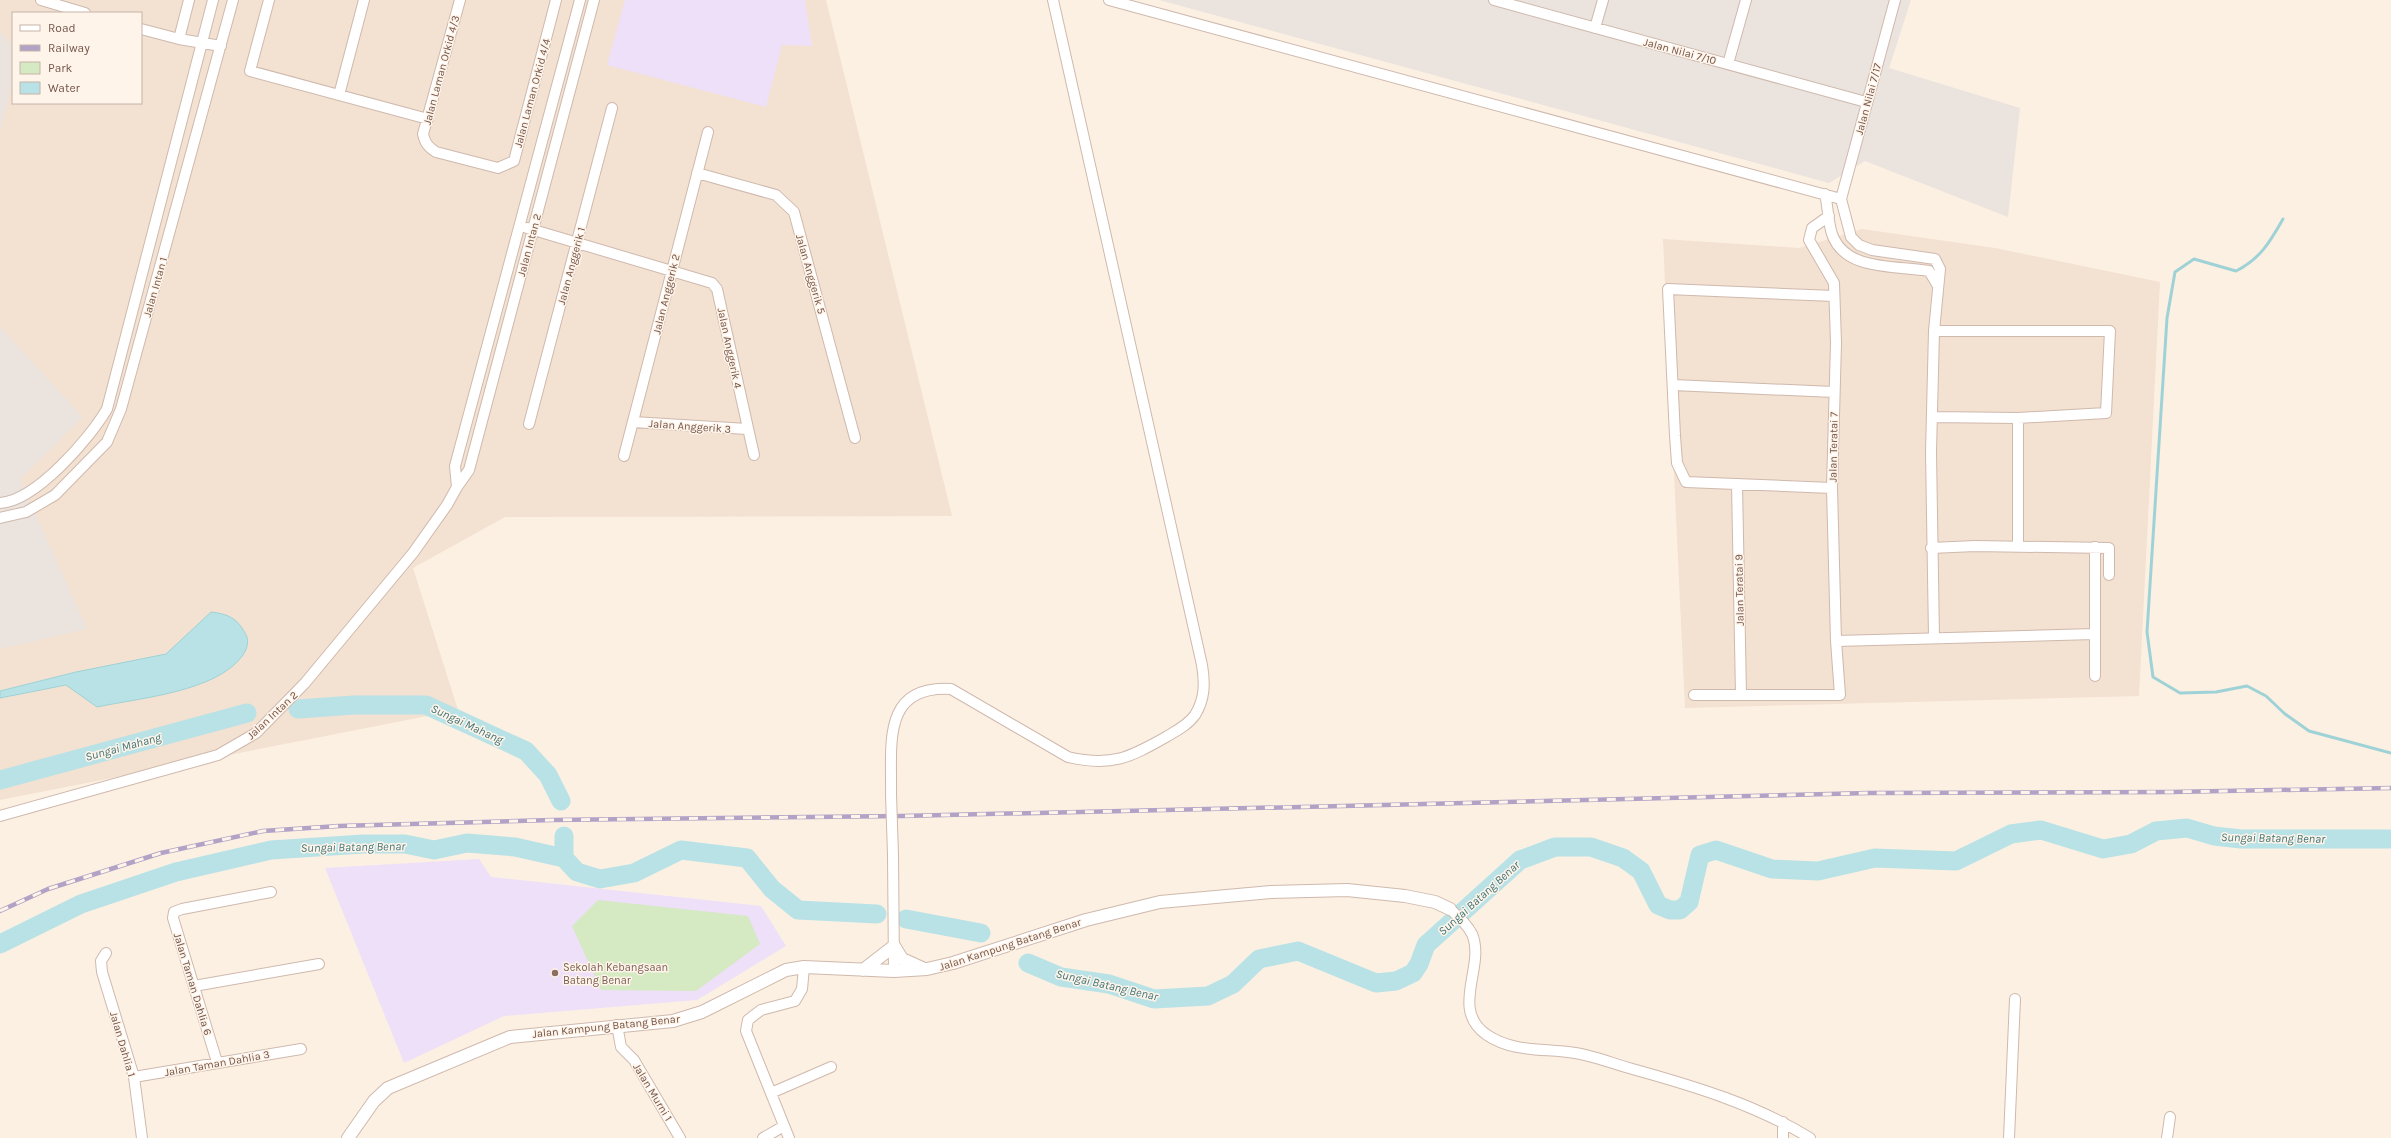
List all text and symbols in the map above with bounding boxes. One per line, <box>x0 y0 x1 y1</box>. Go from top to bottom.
legend <box>12 12 142 104</box>
street label: Jalan Laman Orkid 4/3 <box>421 14 462 126</box>
text: Road <box>48 21 76 35</box>
street label: Jalan Nilai 7/10 <box>1642 36 1718 67</box>
street label: Jalan Laman Orkid 4/4 <box>512 37 553 149</box>
text: Railway <box>48 41 90 55</box>
text: Park <box>48 61 73 75</box>
street label: Jalan Nilai 7/17 <box>1853 62 1884 136</box>
text: Water <box>48 81 81 95</box>
street label: Jalan Intan 2 <box>515 212 544 278</box>
street label: Jalan Anggerik 1 <box>555 226 588 306</box>
street label: Jalan Anggerik 5 <box>793 233 828 315</box>
street label: Jalan Anggerik 2 <box>650 253 683 336</box>
street label: Jalan Intan 1 <box>141 256 170 319</box>
street label: Jalan Anggerik 4 <box>715 307 744 390</box>
street label: Jalan Teratai 7 <box>1826 412 1841 482</box>
street label: Jalan Anggerik 3 <box>648 417 732 436</box>
street label: Jalan Teratai 9 <box>1732 554 1747 626</box>
street label: Jalan Intan 2 <box>244 689 300 742</box>
water label: Sungai Mahang <box>429 701 506 747</box>
water label: Sungai Mahang <box>84 730 163 764</box>
water label: Sungai Batang Benar <box>2221 830 2326 846</box>
water label: Sungai Batang Benar <box>301 839 406 855</box>
water label: Sungai Batang Benar <box>1435 857 1523 938</box>
street label: Jalan Kampung Batang Benar <box>938 915 1083 974</box>
street label: Jalan Taman Dahlia 6 <box>171 931 214 1037</box>
place label: Sekolah Kebangsaan Batang Benar <box>563 961 668 987</box>
water label: Sungai Batang Benar <box>1054 966 1160 1004</box>
marker: Sekolah Kebangsaan Batang Benar <box>550 968 560 978</box>
street label: Jalan Dahlia 1 <box>107 1010 138 1078</box>
street label: Jalan Kampung Batang Benar <box>532 1012 680 1041</box>
street label: Jalan Taman Dahlia 3 <box>163 1048 271 1079</box>
street label: Jalan Murni 1 <box>630 1061 675 1123</box>

